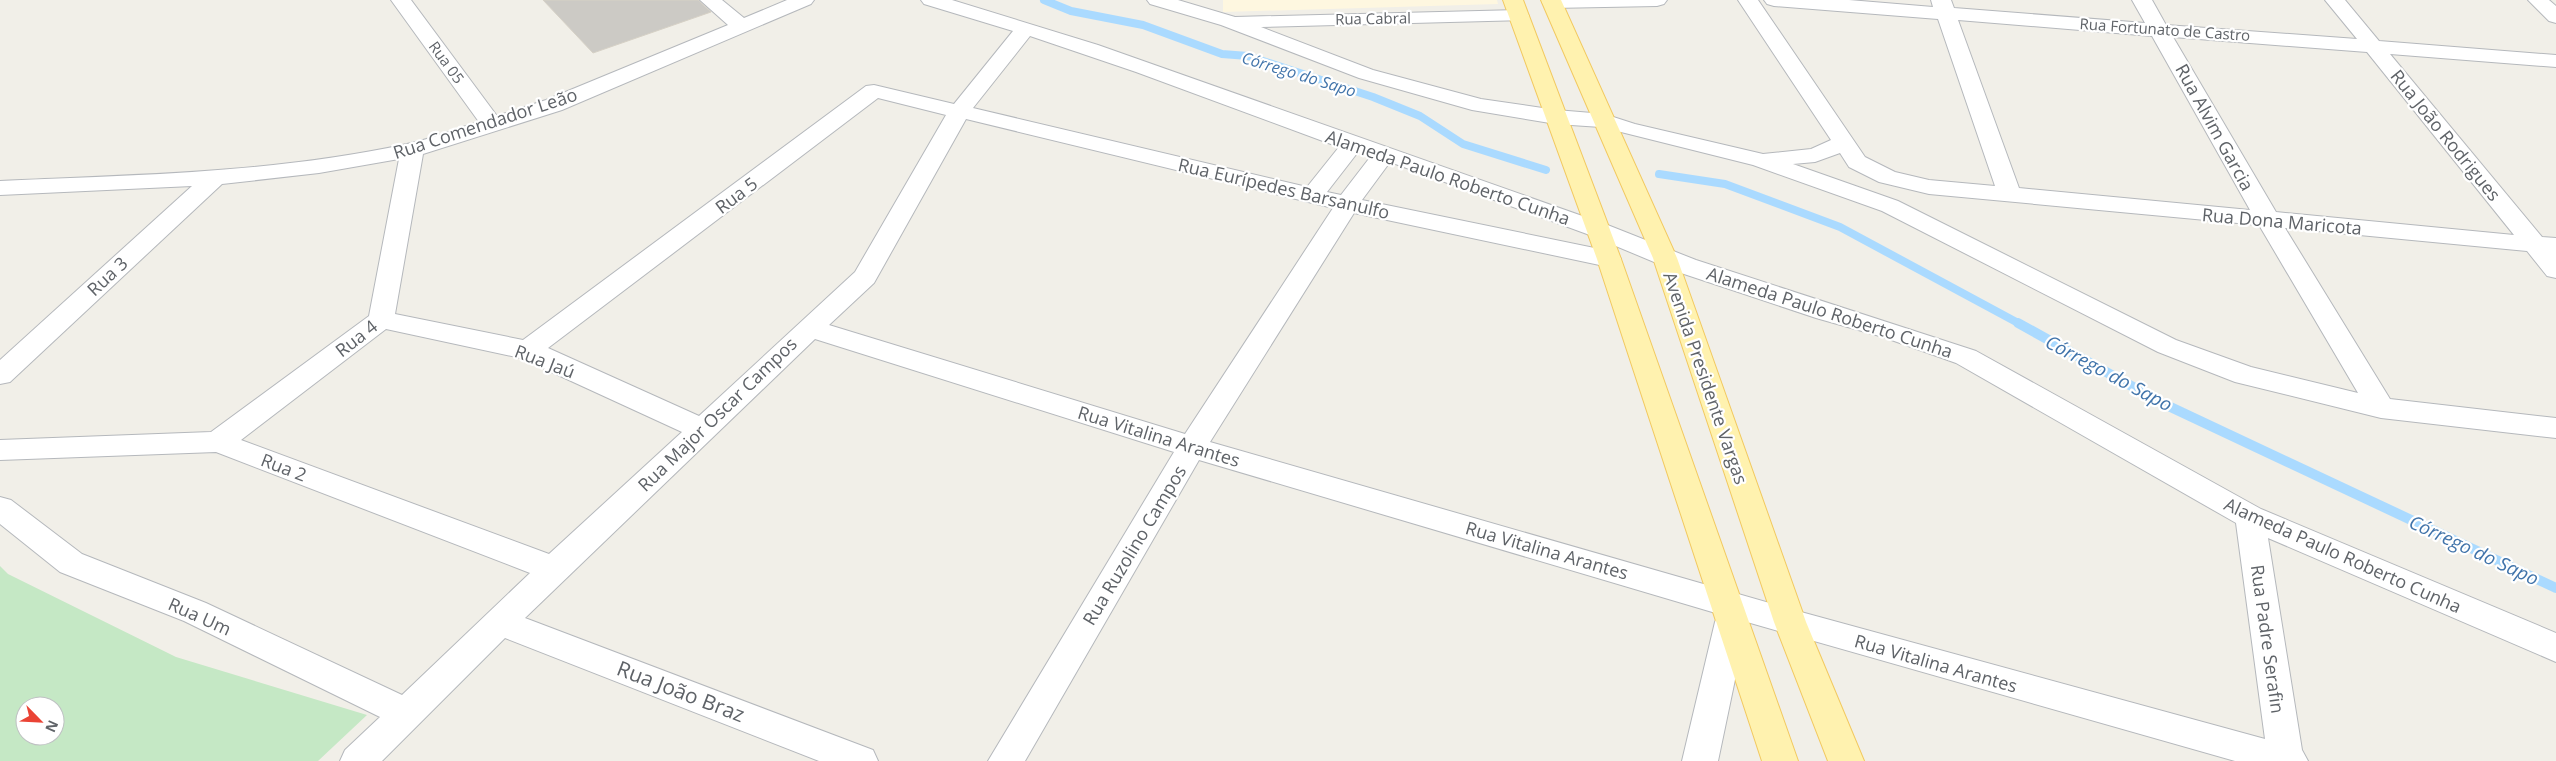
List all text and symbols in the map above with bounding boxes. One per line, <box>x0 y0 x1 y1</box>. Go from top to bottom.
street label: Rua Cabral <box>1335 7 1411 29</box>
street label: Rua Fortunato de Castro <box>2079 13 2251 45</box>
street label: Rua 05 <box>425 37 469 87</box>
water label: Córrego do Sapo <box>1239 46 1359 102</box>
street label: Rua Alvim Garcia <box>2170 59 2260 195</box>
street label: Rua João Rodrigues <box>2386 64 2506 206</box>
street label: Rua Comendador Leão <box>390 82 580 164</box>
street label: Alameda Paulo Roberto Cunha <box>1323 124 1573 230</box>
street label: Rua Eurípedes Barsanulfo <box>1176 152 1392 224</box>
street label: Rua 5 <box>710 171 762 219</box>
street label: Rua Dona Maricota <box>2201 202 2363 240</box>
street label: Rua 3 <box>82 251 132 301</box>
street label: Alameda Paulo Roberto Cunha <box>1704 261 1956 363</box>
street label: Avenida Presidente Vargas <box>1658 269 1754 487</box>
street label: Rua 4 <box>330 314 382 362</box>
water label: Córrego do Sapo <box>2041 329 2177 417</box>
street label: Rua Major Oscar Campos <box>632 332 802 496</box>
street label: Rua Jaú <box>511 339 579 383</box>
street label: Rua Vitalina Arantes <box>1075 400 1243 472</box>
street label: Rua 2 <box>258 447 310 487</box>
street label: Rua Ruzolino Campos <box>1077 461 1191 629</box>
street label: Alameda Paulo Roberto Cunha <box>2221 492 2465 618</box>
water label: Córrego do Sapo <box>2405 509 2543 591</box>
street label: Rua Vitalina Arantes <box>1463 515 1631 585</box>
street label: Rua Padre Serafin <box>2246 563 2290 715</box>
street label: Rua Um <box>165 591 235 641</box>
street label: Rua Vitalina Arantes <box>1852 628 2020 698</box>
street label: Rua João Braz <box>613 654 749 728</box>
north arrow <box>15 696 65 746</box>
text: N <box>41 717 63 736</box>

